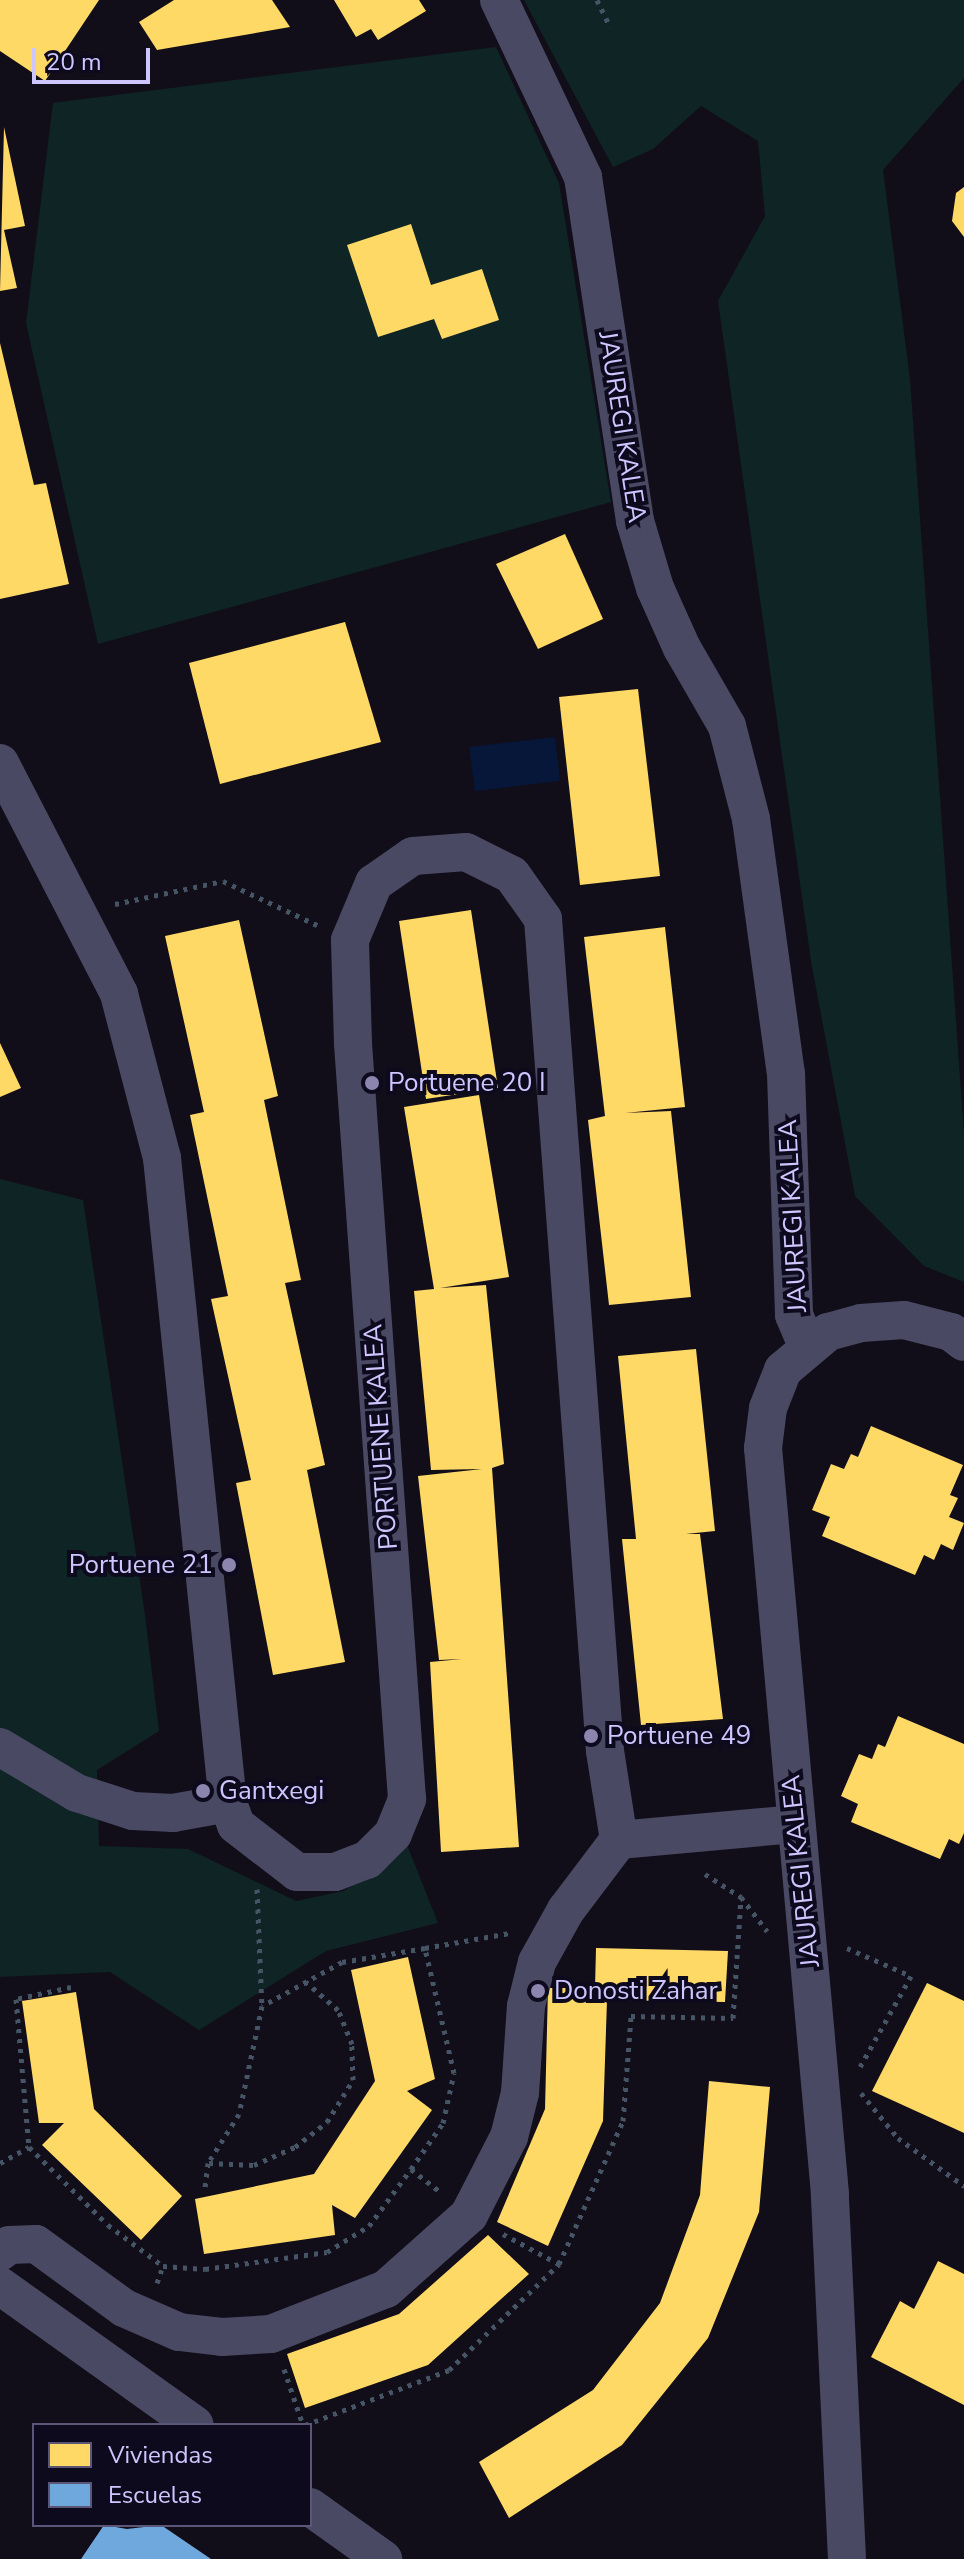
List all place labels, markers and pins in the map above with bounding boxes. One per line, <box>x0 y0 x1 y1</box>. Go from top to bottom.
place label: Portuene 20 I <box>388 1067 546 1099</box>
marker: Portuene 20 I <box>363 1074 381 1092</box>
place label: Portuene 21 <box>69 1549 213 1581</box>
marker: Portuene 21 <box>220 1556 238 1574</box>
place label: Portuene 49 <box>607 1720 751 1752</box>
marker: Portuene 49 <box>582 1727 600 1745</box>
place label: Gantxegi <box>219 1775 324 1807</box>
marker: Gantxegi <box>194 1782 212 1800</box>
place label: Donosti Zahar <box>554 1975 718 2007</box>
marker: Donosti Zahar <box>529 1982 547 2000</box>

